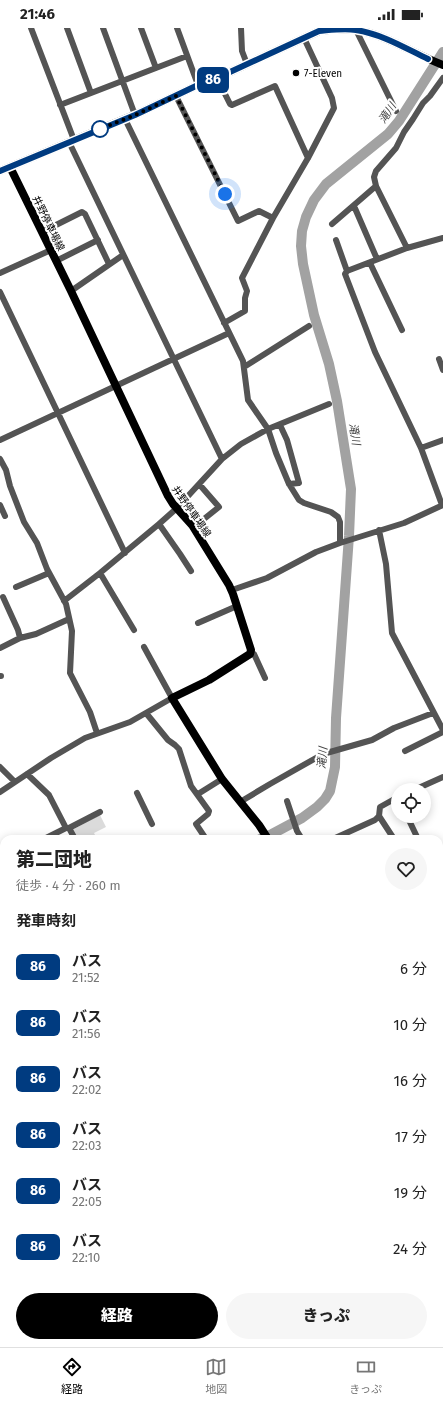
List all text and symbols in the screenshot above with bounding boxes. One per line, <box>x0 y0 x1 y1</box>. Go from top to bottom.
text: 21:46 <box>20 5 55 23</box>
line badge: 86 <box>195 67 231 93</box>
marker: 7-Eleven <box>291 68 301 78</box>
place label: 7-Eleven <box>304 68 342 80</box>
text: 86 <box>205 71 221 88</box>
water label: 滝川 <box>376 100 400 126</box>
unlabelled marker <box>91 120 109 138</box>
your location <box>215 184 235 204</box>
street label: 井野停車場線 <box>30 194 67 253</box>
water label: 滝川 <box>346 422 363 447</box>
street label: 井野停車場線 <box>169 484 213 540</box>
water label: 滝川 <box>315 746 330 770</box>
map controls <box>391 783 431 823</box>
button: locate <box>391 783 431 823</box>
text: 第二団地 <box>16 848 92 871</box>
button: heart <box>385 848 427 890</box>
text: 徒歩 · 4 分 · 260 m <box>16 878 121 893</box>
text: 発車時刻 <box>16 912 76 930</box>
text: バス <box>72 952 102 970</box>
text: 86 <box>30 958 46 975</box>
text: 6 分 <box>400 960 427 978</box>
text: 21:52 <box>72 970 100 985</box>
text: バス <box>72 1008 102 1026</box>
text: 86 <box>30 1014 46 1031</box>
text: 10 分 <box>393 1016 427 1034</box>
text: 21:56 <box>72 1026 100 1041</box>
text: バス <box>72 1064 102 1082</box>
text: 86 <box>30 1070 46 1087</box>
text: 16 分 <box>394 1072 427 1090</box>
text: 22:02 <box>72 1082 102 1097</box>
text: バス <box>72 1120 102 1138</box>
text: 86 <box>30 1126 46 1143</box>
text: 17 分 <box>395 1128 427 1146</box>
text: 22:03 <box>72 1138 102 1153</box>
text: バス <box>72 1176 102 1194</box>
text: 86 <box>30 1182 46 1199</box>
text: 19 分 <box>394 1184 427 1202</box>
text: 22:05 <box>72 1194 102 1209</box>
text: バス <box>72 1232 102 1250</box>
text: 86 <box>30 1238 46 1255</box>
text: 24 分 <box>393 1240 427 1258</box>
text: 22:10 <box>72 1250 100 1265</box>
button: 経路 <box>16 1293 218 1339</box>
button: きっぷ <box>226 1293 427 1339</box>
tab: 経路 <box>61 1356 83 1396</box>
tab: 地図 <box>205 1356 227 1396</box>
tab: きっぷ <box>349 1356 382 1396</box>

